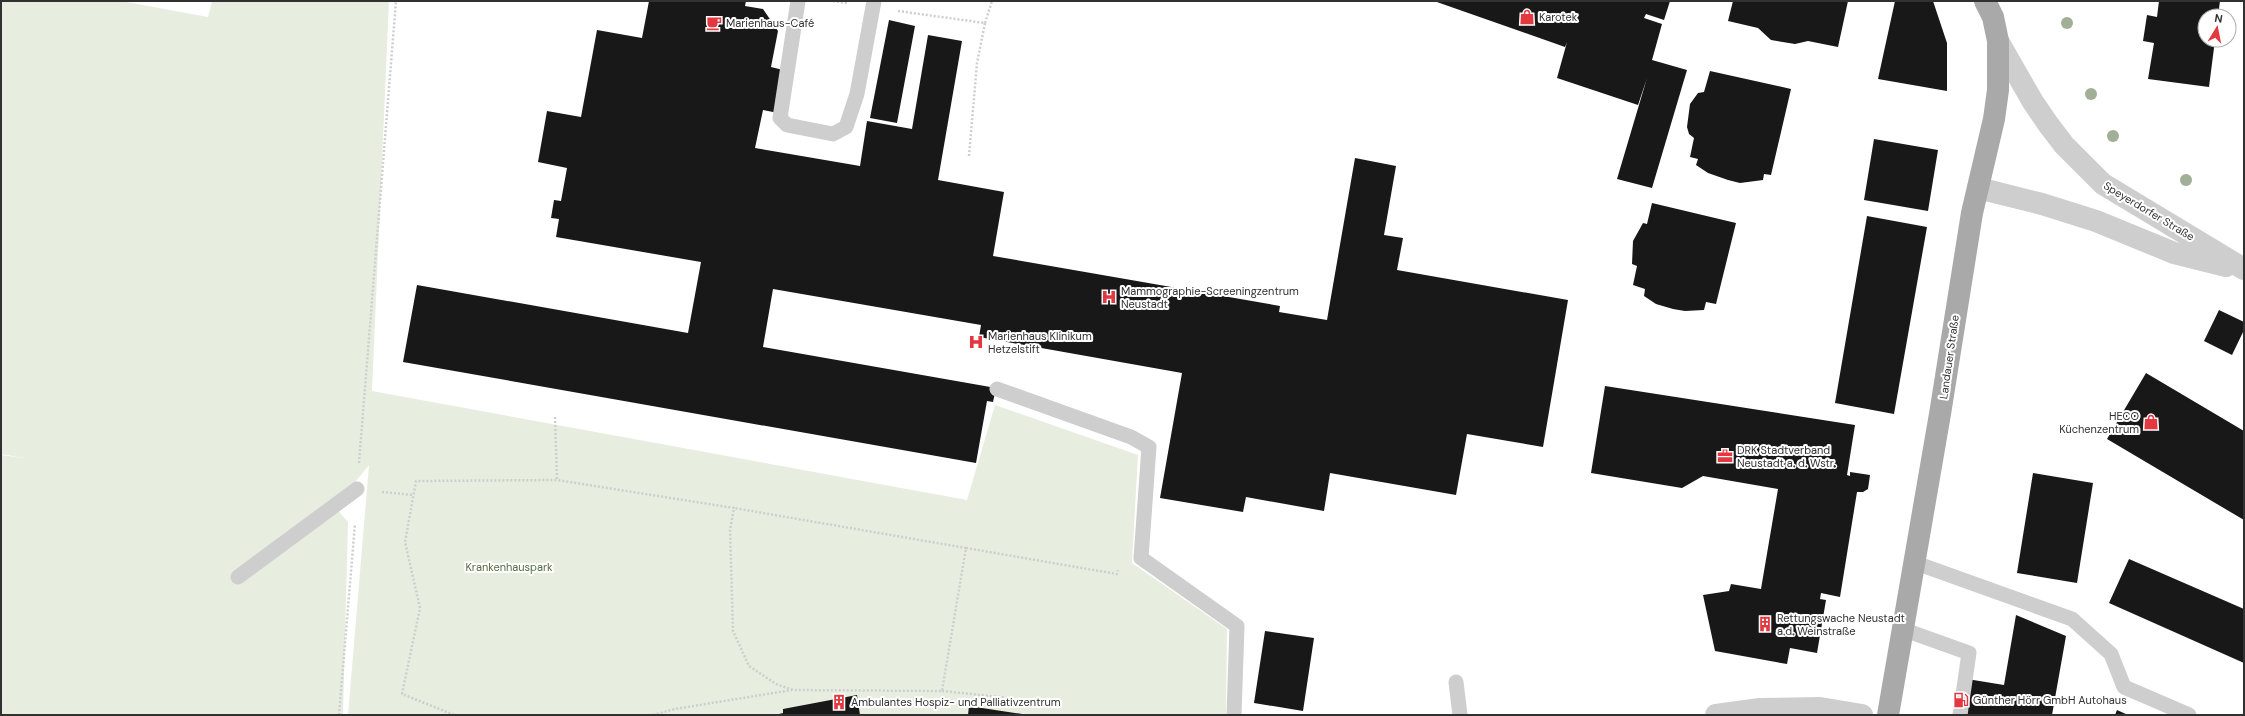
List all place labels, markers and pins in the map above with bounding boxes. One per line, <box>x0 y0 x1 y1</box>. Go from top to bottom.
shop icon: Karotek <box>1518 8 1536 26</box>
place label: Karotek <box>1539 10 1578 24</box>
cafe icon: Marienhaus-Café <box>705 14 723 32</box>
place label: Marienhaus-Café <box>726 16 814 30</box>
place label: Mammographie-Screeningzentrum Neustadt <box>1121 284 1299 311</box>
hospital icon: Mammographie-Screeningzentrum Neustadt <box>1100 288 1118 306</box>
place label: Marienhaus Klinikum Hetzelstift <box>988 329 1092 356</box>
hospital icon: Marienhaus Klinikum Hetzelstift <box>967 333 985 351</box>
place label: HECO Küchenzentrum <box>2059 409 2139 436</box>
shop icon: HECO Küchenzentrum <box>2142 413 2160 431</box>
place label: DRK Stadtverband Neustadt a. d. Wstr. <box>1737 443 1836 470</box>
office icon: DRK Stadtverband Neustadt a. d. Wstr. <box>1716 447 1734 465</box>
place label: Rettungswache Neustadt a.d. Weinstraße <box>1777 611 1905 638</box>
building icon: Rettungswache Neustadt a.d. Weinstraße <box>1756 615 1774 633</box>
fuel station icon: Günther Hörr GmbH Autohaus <box>1952 691 1970 709</box>
building icon: Ambulantes Hospiz- und Palliativzentrum <box>830 693 848 711</box>
place label: Günther Hörr GmbH Autohaus <box>1973 693 2127 707</box>
place label: Ambulantes Hospiz- und Palliativzentrum <box>851 695 1061 709</box>

